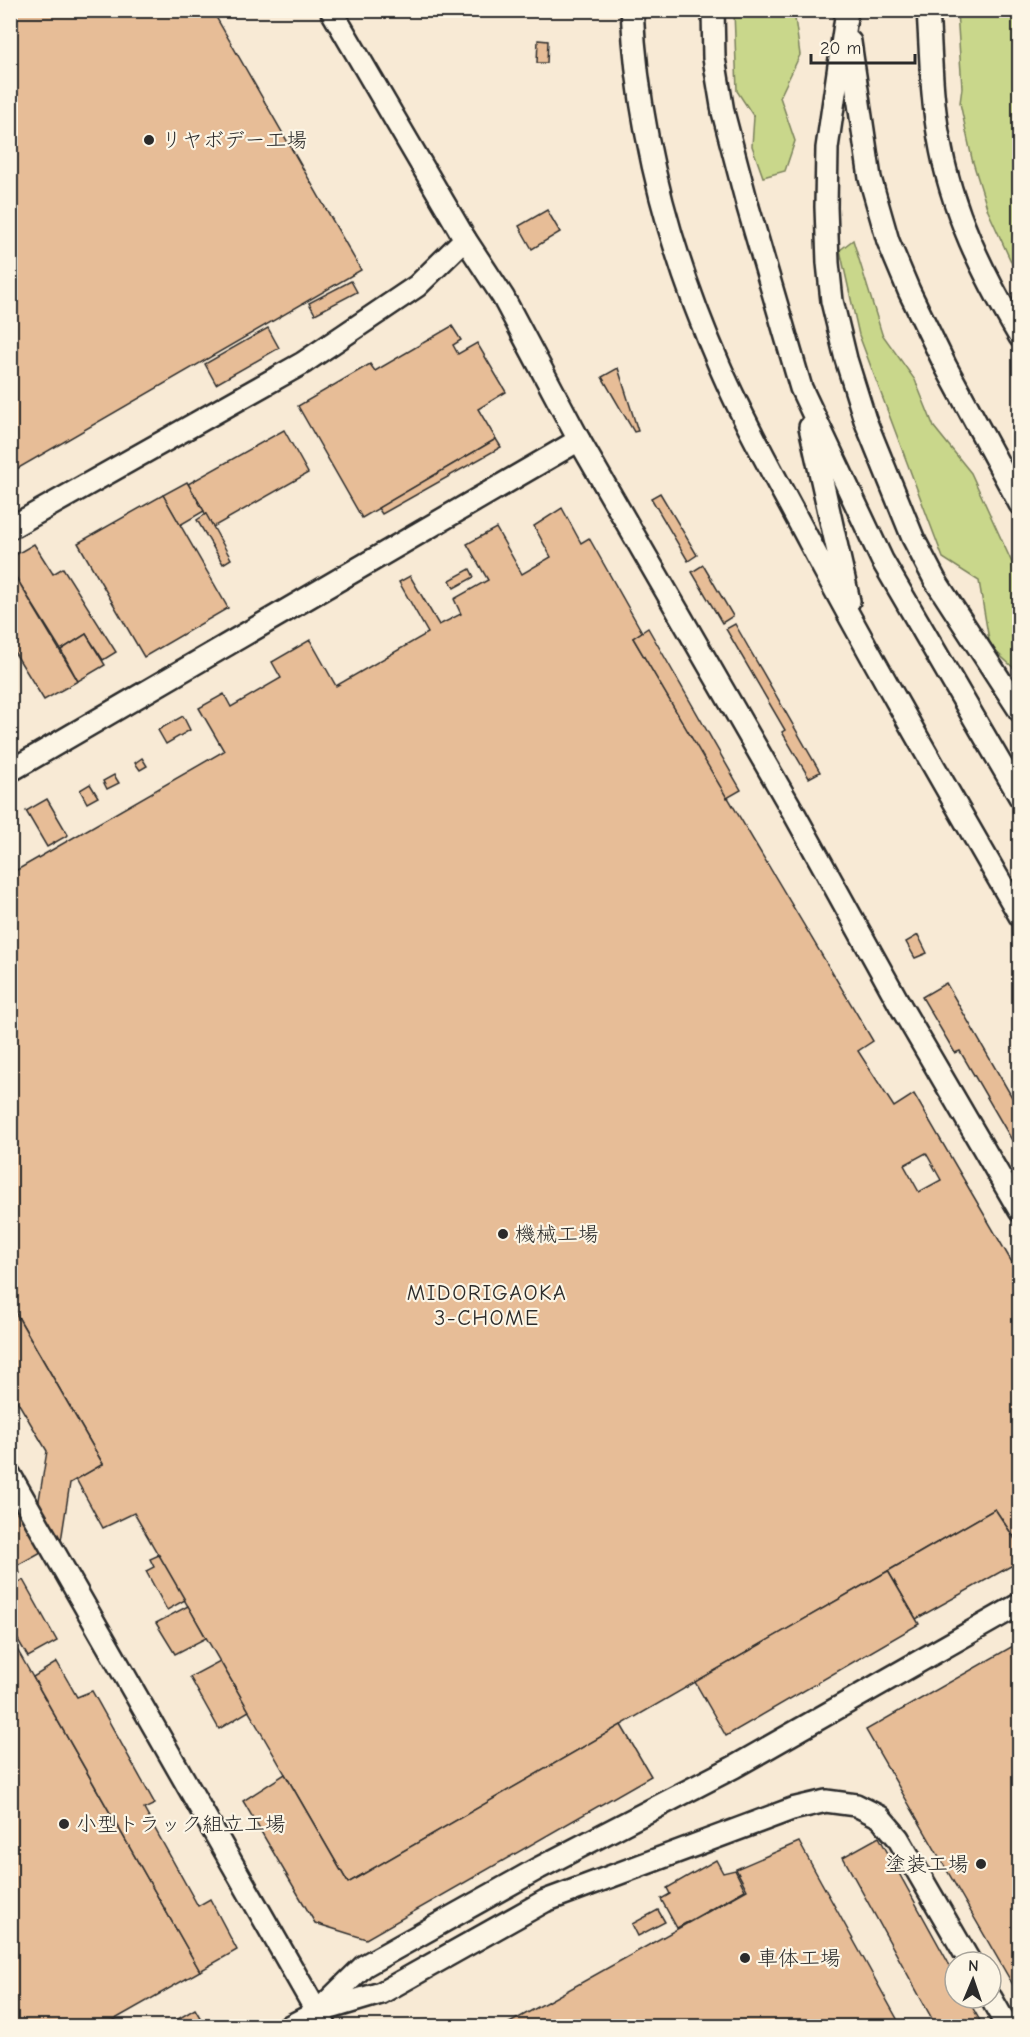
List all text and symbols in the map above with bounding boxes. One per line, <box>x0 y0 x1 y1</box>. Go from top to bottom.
scale bar <box>811 27 914 65</box>
text: 20 m <box>820 38 861 59</box>
place label: リヤボデー工場 <box>161 128 308 152</box>
marker: リヤボデー工場 <box>142 133 156 147</box>
place label: 機械工場 <box>515 1222 599 1246</box>
marker: 機械工場 <box>496 1227 510 1241</box>
district label: MIDORIGAOKA 3-CHOME <box>407 1280 567 1331</box>
place label: 小型トラック組立工場 <box>76 1812 286 1836</box>
marker: 小型トラック組立工場 <box>57 1817 71 1831</box>
place label: 塗装工場 <box>885 1852 969 1876</box>
marker: 塗装工場 <box>974 1857 988 1871</box>
place label: 車体工場 <box>757 1946 841 1970</box>
north arrow <box>943 1950 1003 2010</box>
marker: 車体工場 <box>738 1951 752 1965</box>
text: N <box>968 1957 979 1975</box>

